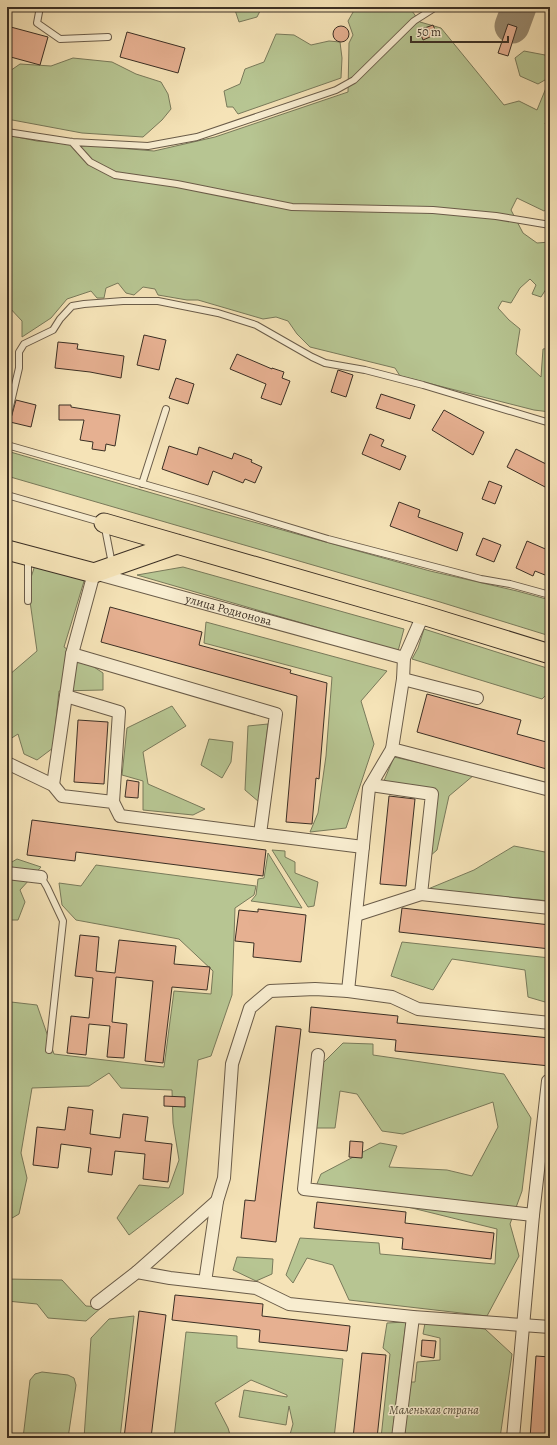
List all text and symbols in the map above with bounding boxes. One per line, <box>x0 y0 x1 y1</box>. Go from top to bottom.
scale bar <box>411 18 508 44</box>
text: 50 m <box>417 24 441 40</box>
street label: улица Родионова <box>183 590 274 629</box>
park label: Маленькая страна <box>389 1402 479 1418</box>

